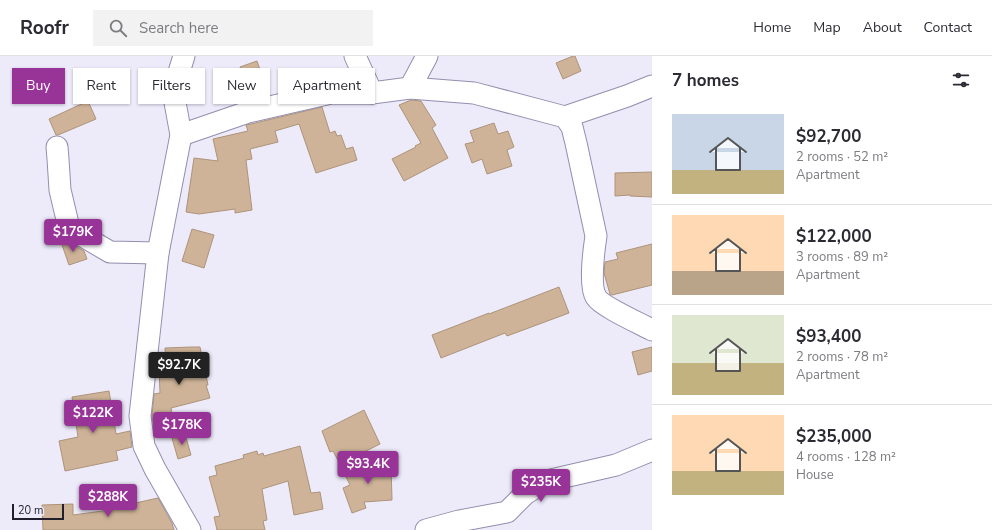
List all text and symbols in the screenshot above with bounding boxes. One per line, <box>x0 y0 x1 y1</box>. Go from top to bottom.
search box <box>93 10 373 46</box>
text: Roofr <box>20 15 69 41</box>
icon: search <box>107 17 129 39</box>
text: Search here <box>139 18 218 38</box>
text: Home <box>753 18 791 37</box>
text: Map <box>813 18 841 37</box>
text: About <box>863 18 902 37</box>
text: Contact <box>924 18 972 37</box>
chip: Buy <box>12 68 65 104</box>
chip: Rent <box>73 68 130 104</box>
chip: Filters <box>138 68 205 104</box>
chip: New <box>213 68 270 104</box>
chip: Apartment <box>278 68 375 104</box>
text: 7 homes <box>672 69 739 92</box>
icon: filters <box>950 69 972 91</box>
text: $92,700 <box>796 125 861 148</box>
icon: home <box>704 130 752 178</box>
text: 2 rooms · 52 m² <box>796 148 888 166</box>
text: Apartment <box>796 166 859 184</box>
pin: $179K <box>45 219 101 253</box>
text: $179K <box>53 223 93 241</box>
text: $122,000 <box>796 225 872 248</box>
icon: home <box>704 231 752 279</box>
text: 3 rooms · 89 m² <box>796 248 888 266</box>
text: Apartment <box>796 266 859 284</box>
text: $93,400 <box>796 325 861 348</box>
icon: home <box>704 331 752 379</box>
text: 2 rooms · 78 m² <box>796 348 888 366</box>
pin: $92.7K <box>146 352 212 386</box>
text: $92.7K <box>157 356 201 374</box>
text: Apartment <box>796 366 859 384</box>
pin: $122K <box>65 400 121 434</box>
text: $122K <box>73 404 113 422</box>
pin: $178K <box>154 412 210 446</box>
text: $178K <box>162 416 202 434</box>
text: $235,000 <box>796 425 872 448</box>
icon: home <box>704 431 752 479</box>
text: 4 rooms · 128 m² <box>796 448 896 466</box>
pin: $93.4K <box>335 451 401 485</box>
text: $93.4K <box>346 455 390 473</box>
text: House <box>796 466 834 484</box>
pin: $235K <box>513 469 569 503</box>
text: $235K <box>521 473 561 491</box>
pin: $288K <box>80 484 136 518</box>
text: $288K <box>88 488 128 506</box>
scale bar <box>12 502 64 521</box>
text: 20 m <box>18 503 43 518</box>

